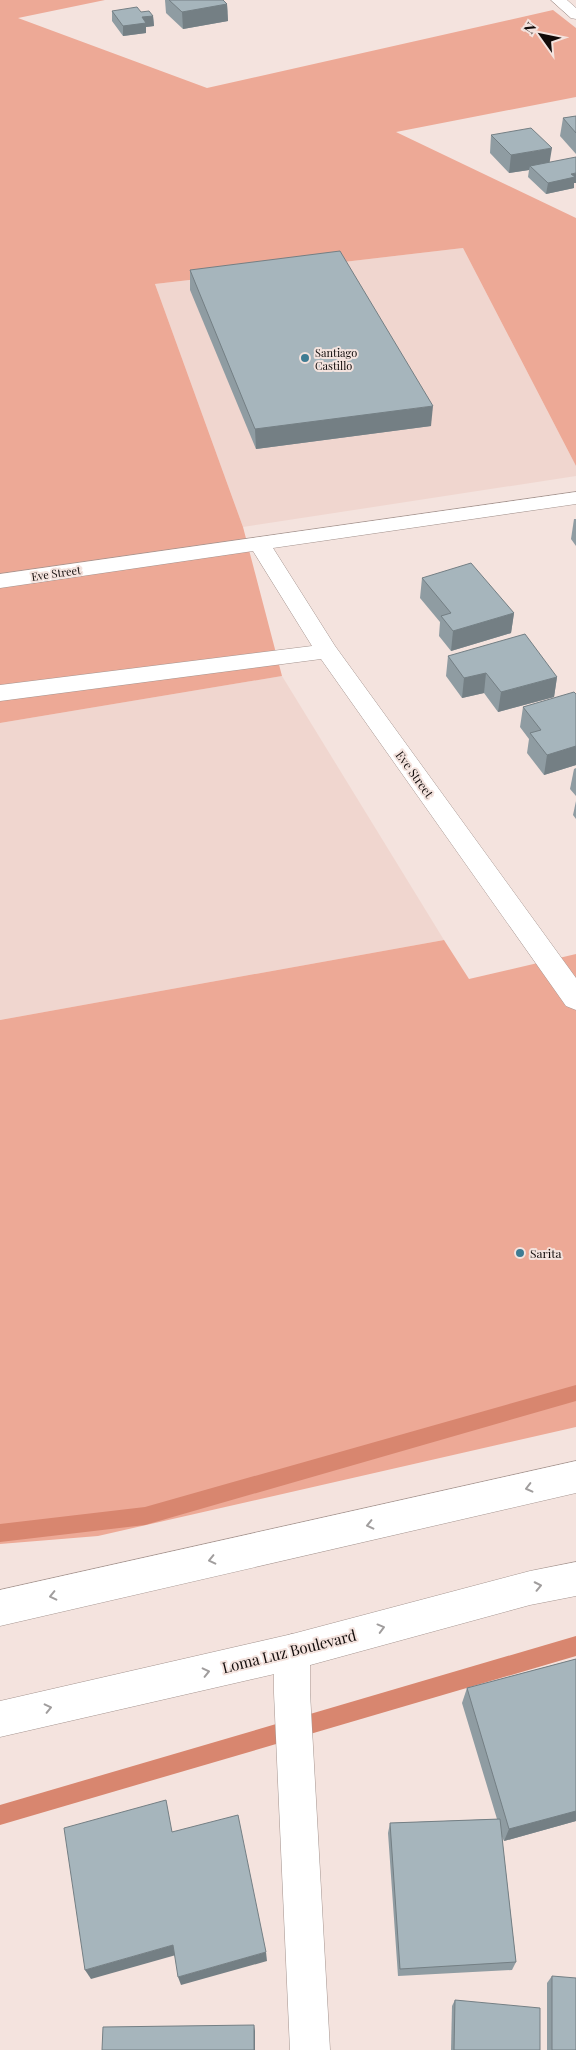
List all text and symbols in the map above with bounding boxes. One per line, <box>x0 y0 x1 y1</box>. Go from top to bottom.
north arrow <box>516 10 566 60</box>
text: N <box>519 18 540 37</box>
place label: Santiago Castillo <box>315 345 357 373</box>
marker: Santiago Castillo <box>299 352 311 364</box>
street label: Eve Street <box>30 562 82 584</box>
street label: Eve Street <box>393 747 438 801</box>
place label: Sarita <box>530 1245 562 1261</box>
marker: Sarita <box>514 1247 526 1259</box>
one-way arrow <box>524 1482 533 1493</box>
one-way arrow <box>366 1519 375 1530</box>
one-way arrow <box>207 1554 216 1565</box>
one-way arrow <box>533 1582 542 1592</box>
one-way arrow <box>49 1590 58 1601</box>
one-way arrow <box>376 1624 384 1634</box>
street label: Loma Luz Boulevard <box>220 1625 358 1677</box>
one-way arrow <box>202 1667 210 1678</box>
one-way arrow <box>43 1703 52 1714</box>

